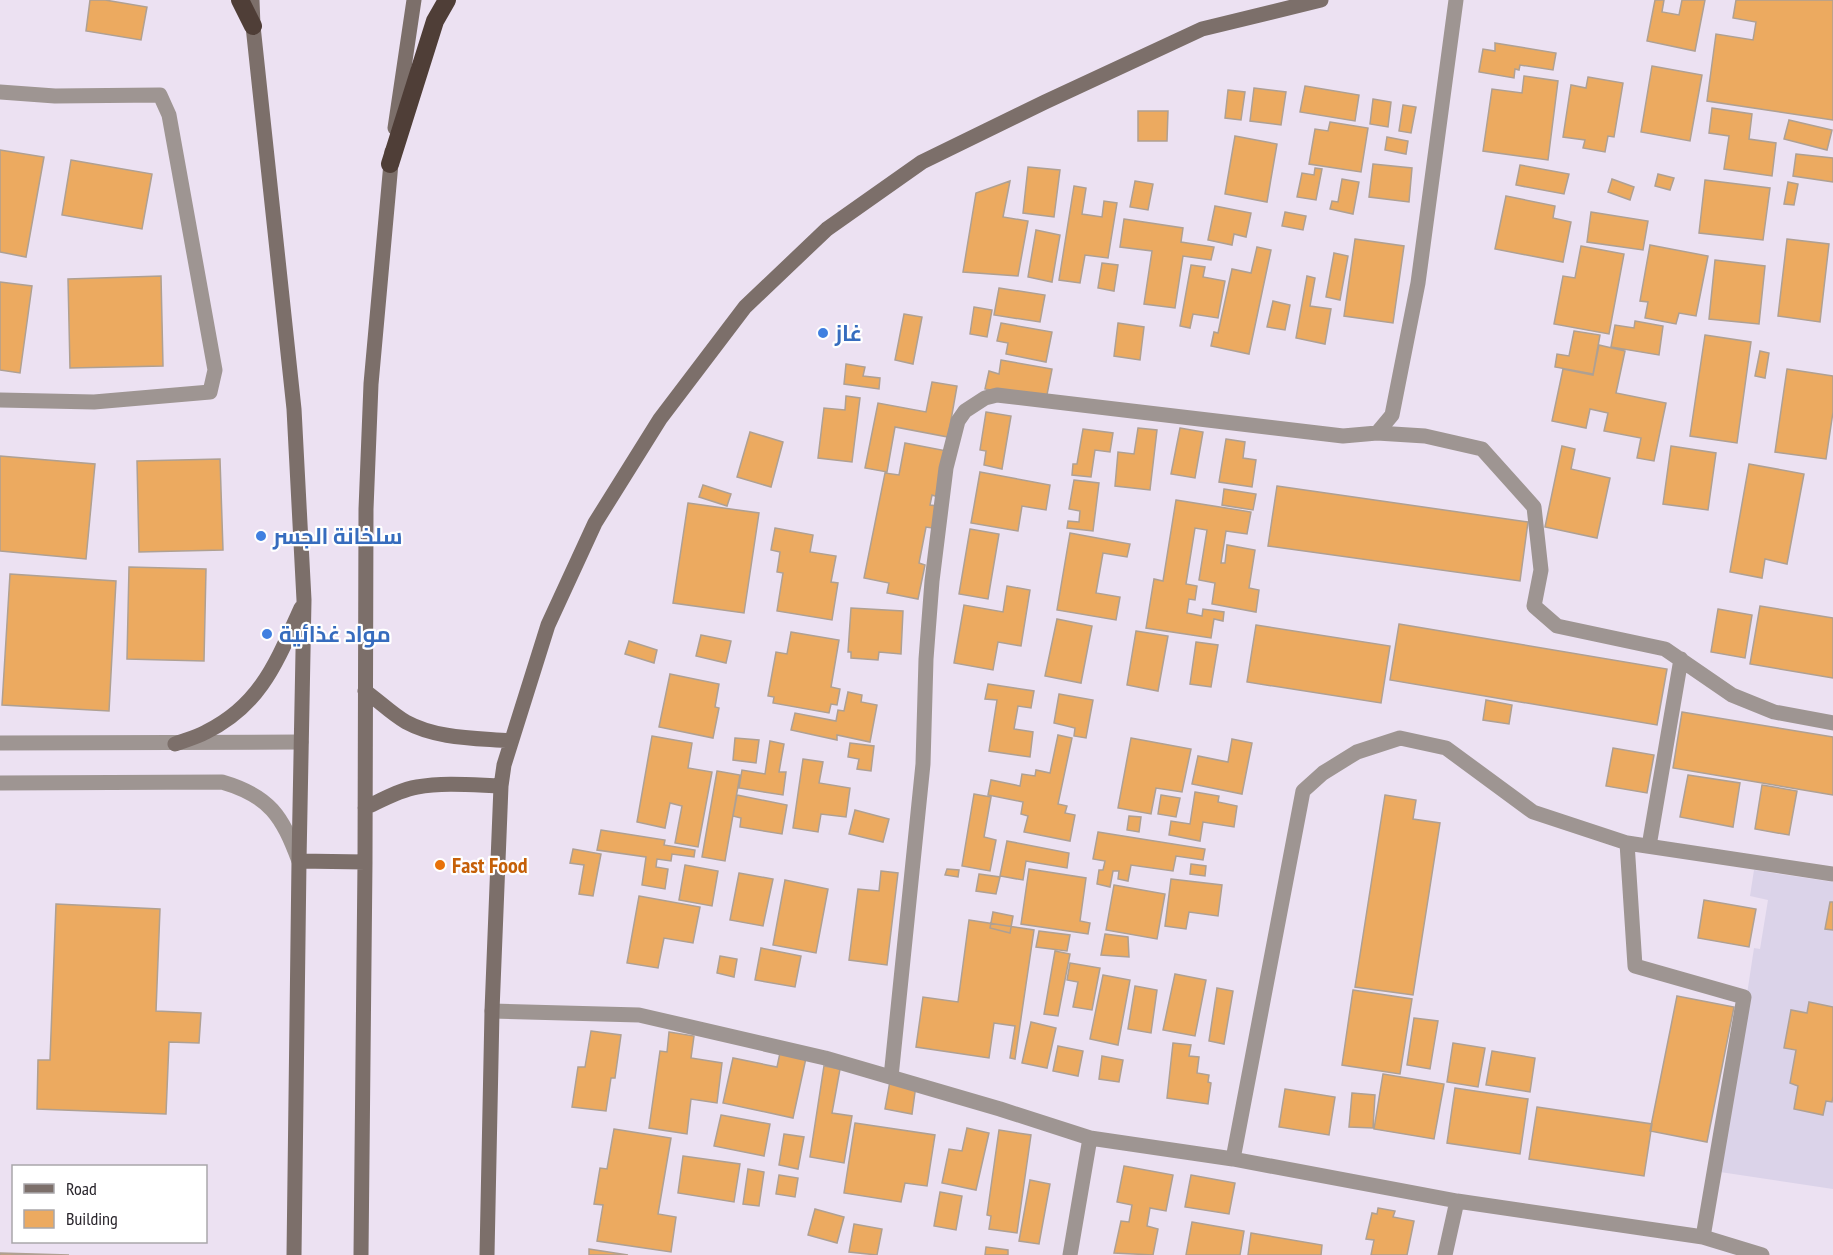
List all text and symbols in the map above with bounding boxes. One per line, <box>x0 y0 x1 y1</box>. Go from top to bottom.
place label: غاز <box>834 319 862 347</box>
marker: غاز <box>816 326 830 340</box>
place label: سلخانة الجسر <box>272 522 402 550</box>
marker: سلخانة الجسر <box>254 529 268 543</box>
place label: مواد غذائية <box>279 620 391 648</box>
marker: مواد غذائية <box>260 627 274 641</box>
place label: Fast Food <box>452 851 528 879</box>
marker: Fast Food <box>433 858 447 872</box>
legend <box>12 1165 207 1243</box>
text: Road <box>66 1177 97 1200</box>
text: Building <box>66 1207 118 1230</box>

